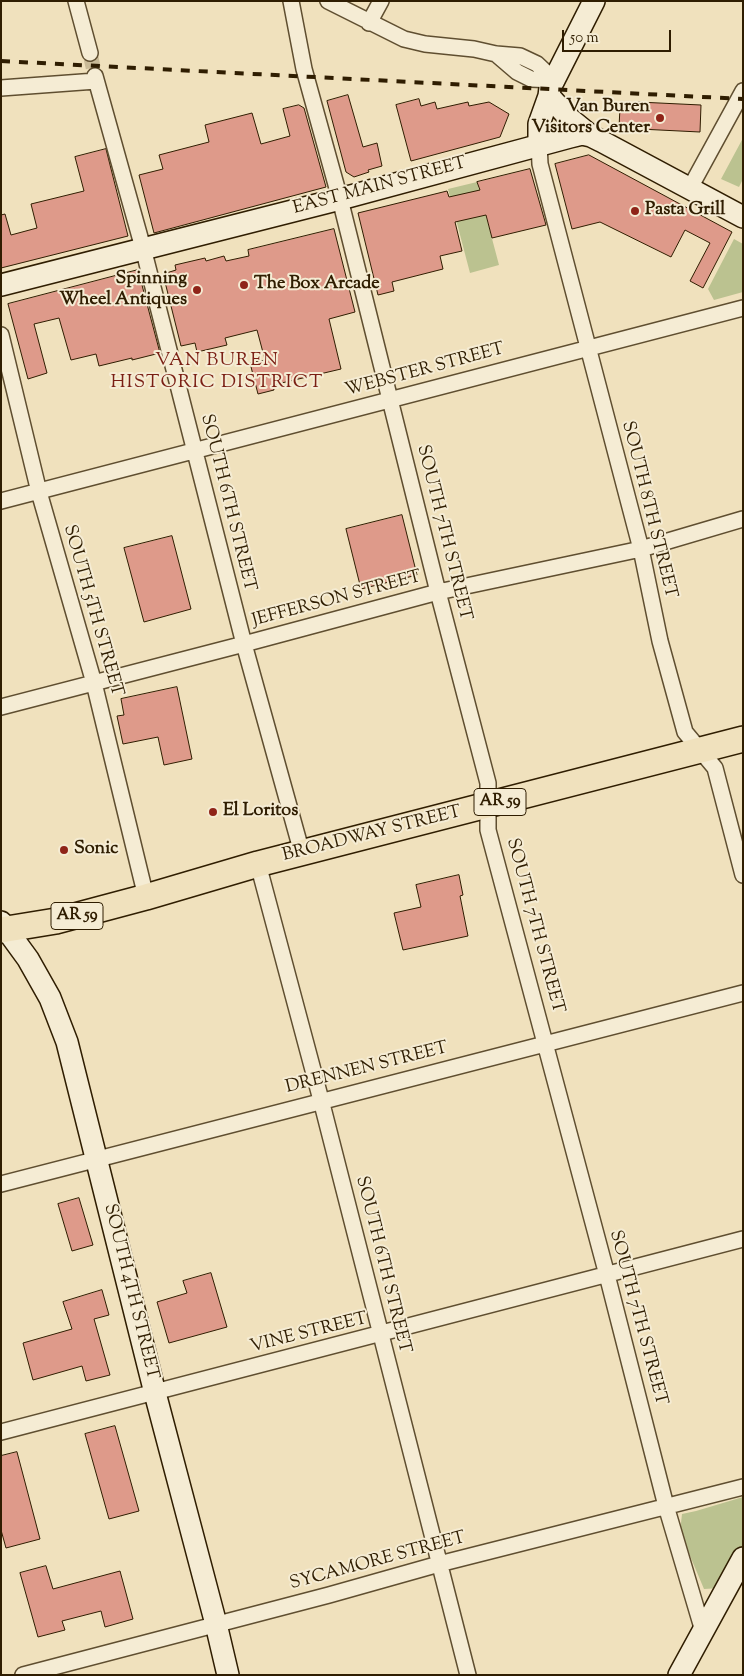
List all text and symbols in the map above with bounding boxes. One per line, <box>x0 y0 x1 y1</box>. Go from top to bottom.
scale bar <box>564 20 673 52</box>
text: 50 m <box>570 28 599 49</box>
place label: Van Buren Visitors Center <box>532 97 650 140</box>
marker: Van Buren Visitors Center <box>654 112 666 124</box>
street label: EAST MAIN STREET <box>291 153 469 221</box>
place label: Pasta Grill <box>645 200 725 222</box>
marker: Pasta Grill <box>629 205 641 217</box>
place label: Spinning Wheel Antiques <box>59 269 187 312</box>
place label: The Box Arcade <box>254 274 380 296</box>
marker: The Box Arcade <box>238 279 250 291</box>
marker: Spinning Wheel Antiques <box>191 284 203 296</box>
street label: WEBSTER STREET <box>343 339 507 403</box>
district label: VAN BUREN HISTORIC DISTRICT <box>108 351 326 395</box>
street label: SOUTH 6TH STREET <box>195 412 259 594</box>
street label: SOUTH 8TH STREET <box>616 419 680 601</box>
street label: SOUTH 7TH STREET <box>411 443 475 623</box>
street label: SOUTH 5TH STREET <box>57 523 127 699</box>
street label: JEFFERSON STREET <box>250 567 424 633</box>
road number: AR 59 <box>474 789 526 816</box>
place label: El Loritos <box>223 801 298 823</box>
street label: BROADWAY STREET <box>280 802 464 868</box>
marker: El Loritos <box>207 806 219 818</box>
street label: SOUTH 7TH STREET <box>500 836 568 1016</box>
place label: Sonic <box>74 839 118 861</box>
marker: Sonic <box>58 844 70 856</box>
road number: AR 59 <box>51 902 103 929</box>
street label: DRENNEN STREET <box>284 1038 450 1100</box>
street label: SOUTH 6TH STREET <box>350 1174 414 1356</box>
street label: SOUTH 4TH STREET <box>98 1202 162 1382</box>
street label: SOUTH 7TH STREET <box>603 1228 671 1408</box>
street label: VINE STREET <box>248 1309 370 1359</box>
street label: SYCAMORE STREET <box>288 1528 468 1596</box>

